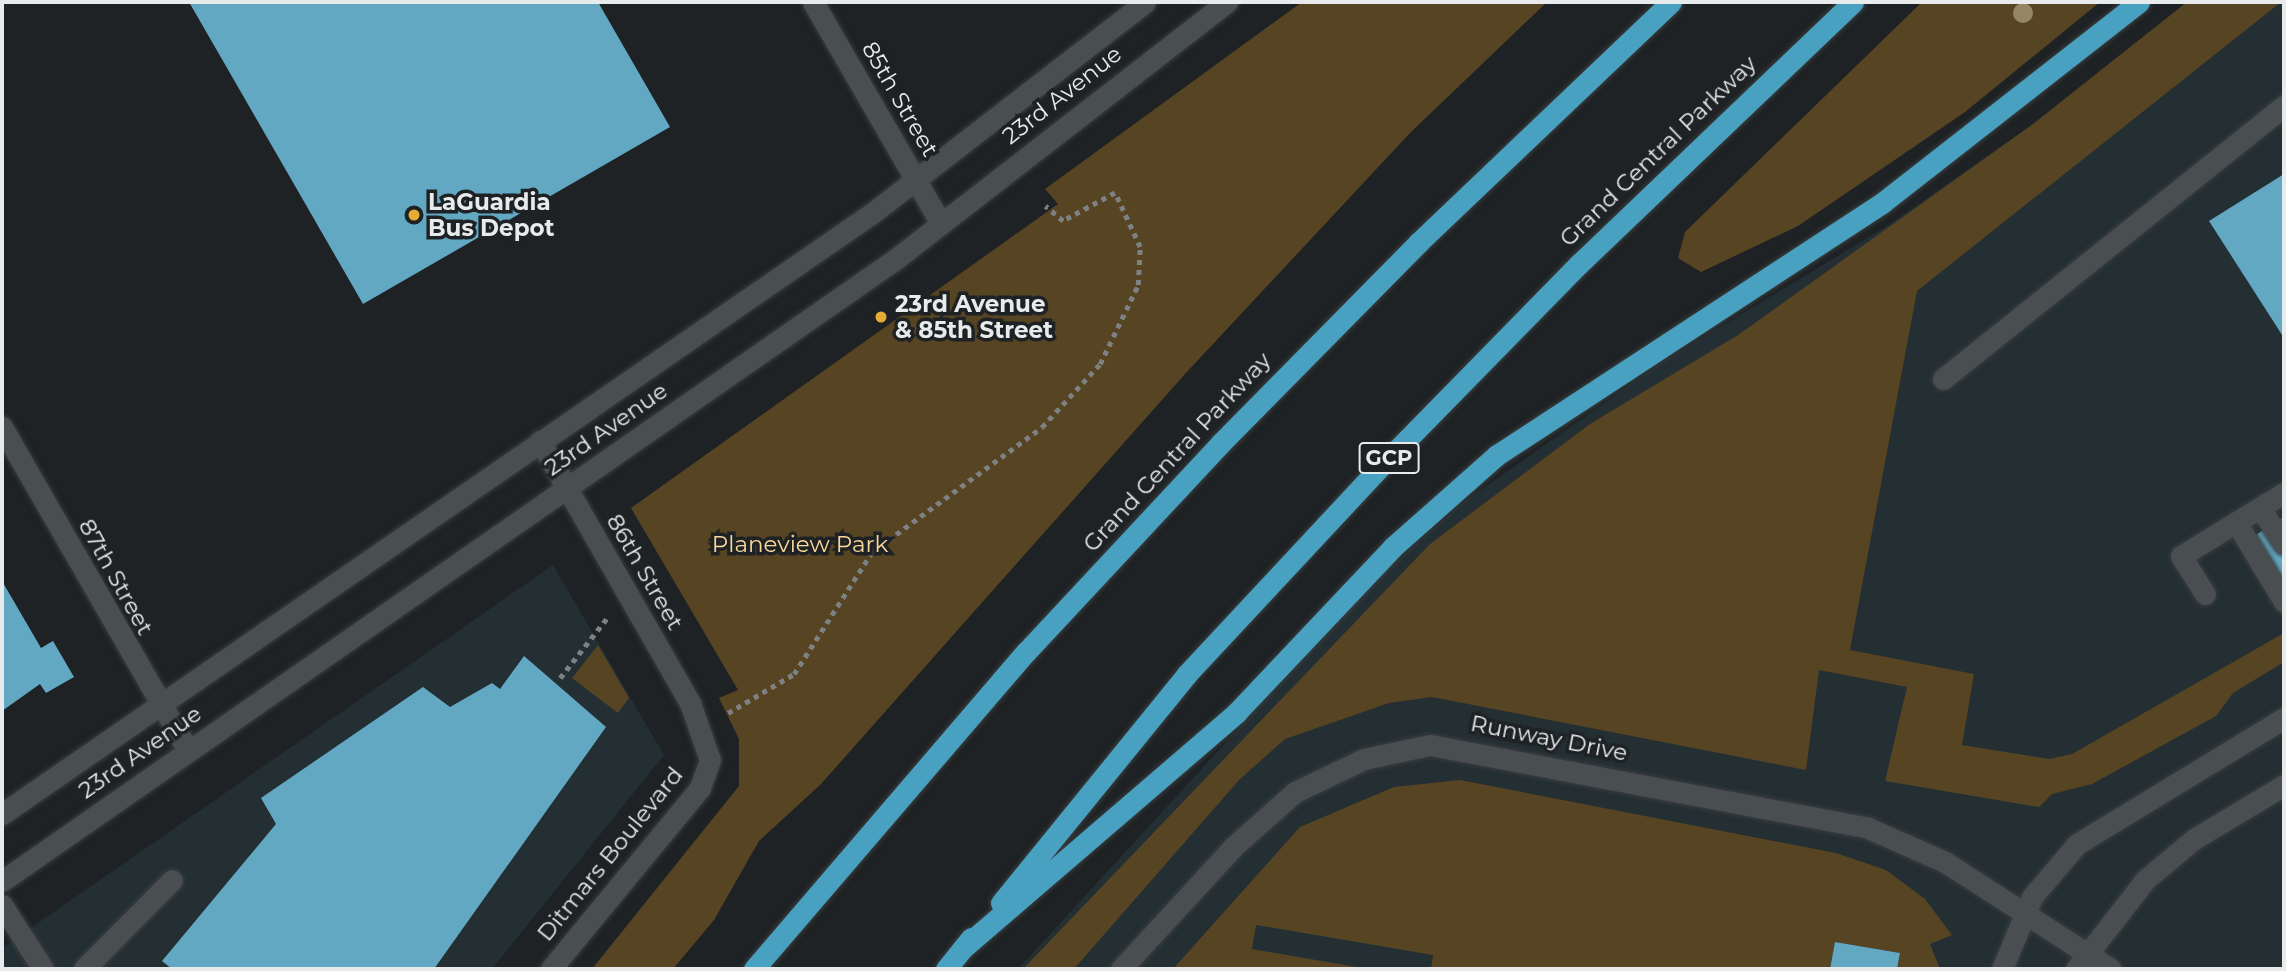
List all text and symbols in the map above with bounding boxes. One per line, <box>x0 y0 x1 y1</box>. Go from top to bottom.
street label: 85th Street <box>856 37 944 161</box>
street label: 23rd Avenue <box>997 40 1127 150</box>
street label: Grand Central Parkway <box>1554 50 1762 252</box>
place label: LaGuardia Bus Depot <box>428 188 555 242</box>
marker: LaGuardia Bus Depot <box>406 207 422 223</box>
place label: 23rd Avenue & 85th Street <box>895 290 1053 344</box>
marker: 23rd Avenue & 85th Street <box>873 309 889 325</box>
street label: Grand Central Parkway <box>1077 347 1277 557</box>
street label: 23rd Avenue <box>539 377 673 481</box>
road number: GCP <box>1358 440 1420 476</box>
street label: 86th Street <box>601 509 689 635</box>
street label: 87th Street <box>73 514 159 640</box>
park label: Planeview Park <box>712 530 888 558</box>
street label: 23rd Avenue <box>73 700 207 804</box>
street label: Runway Drive <box>1468 709 1630 767</box>
street label: Ditmars Boulevard <box>531 761 689 947</box>

